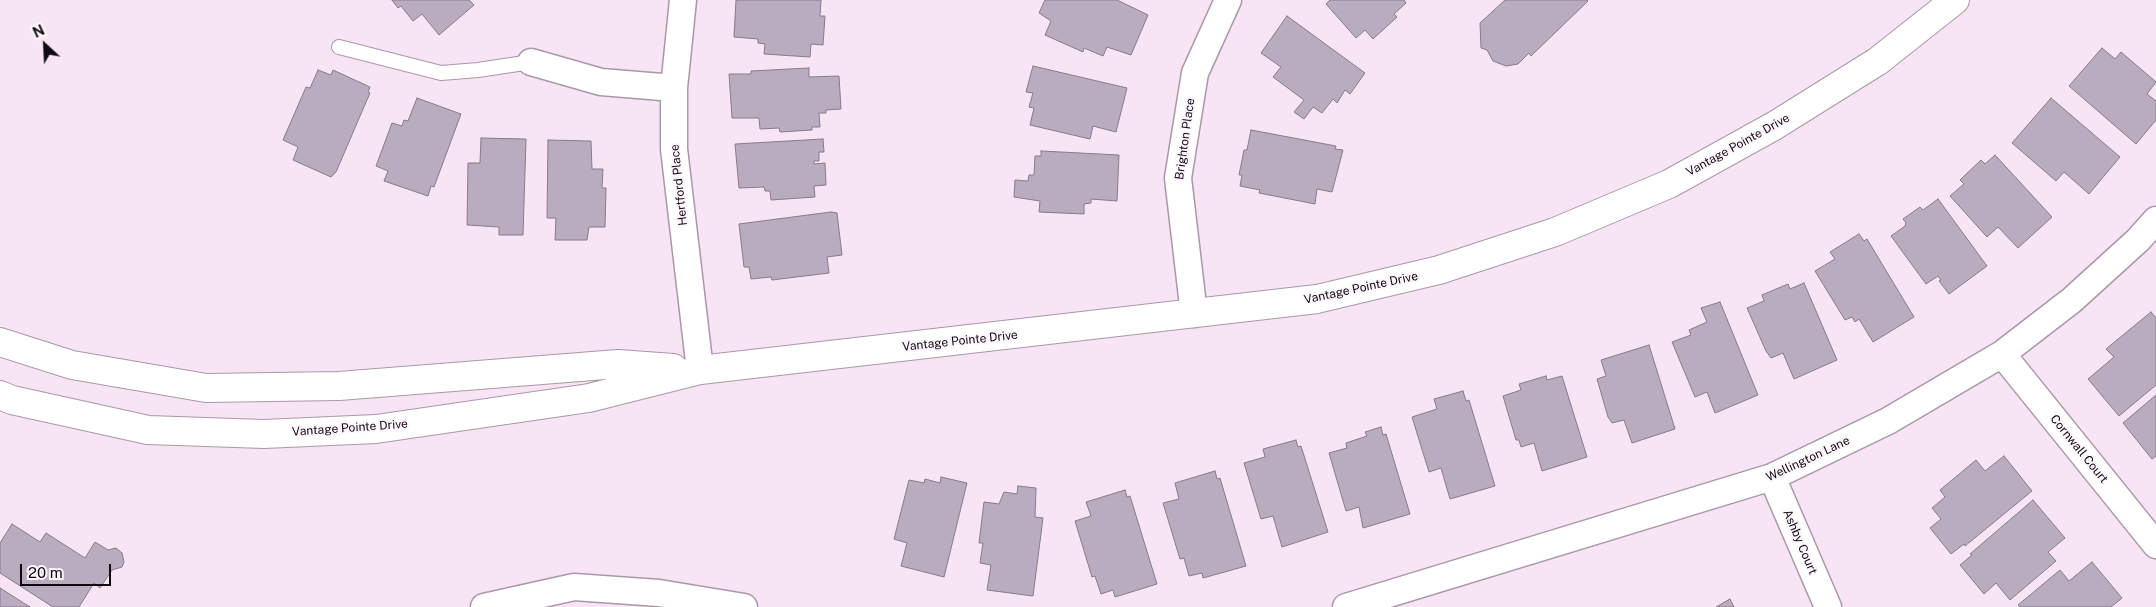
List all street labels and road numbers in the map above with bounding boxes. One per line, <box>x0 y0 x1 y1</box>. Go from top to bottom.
street label: Brighton Place <box>1172 97 1198 181</box>
street label: Vantage Pointe Drive <box>1684 111 1792 179</box>
street label: Hertford Place <box>668 144 690 226</box>
street label: Vantage Pointe Drive <box>1303 269 1419 307</box>
street label: Vantage Pointe Drive <box>902 328 1018 354</box>
street label: Cornwall Court <box>2047 412 2111 486</box>
street label: Vantage Pointe Drive <box>292 417 408 439</box>
street label: Wellington Lane <box>1764 433 1852 485</box>
street label: Ashby Court <box>1780 507 1820 577</box>

